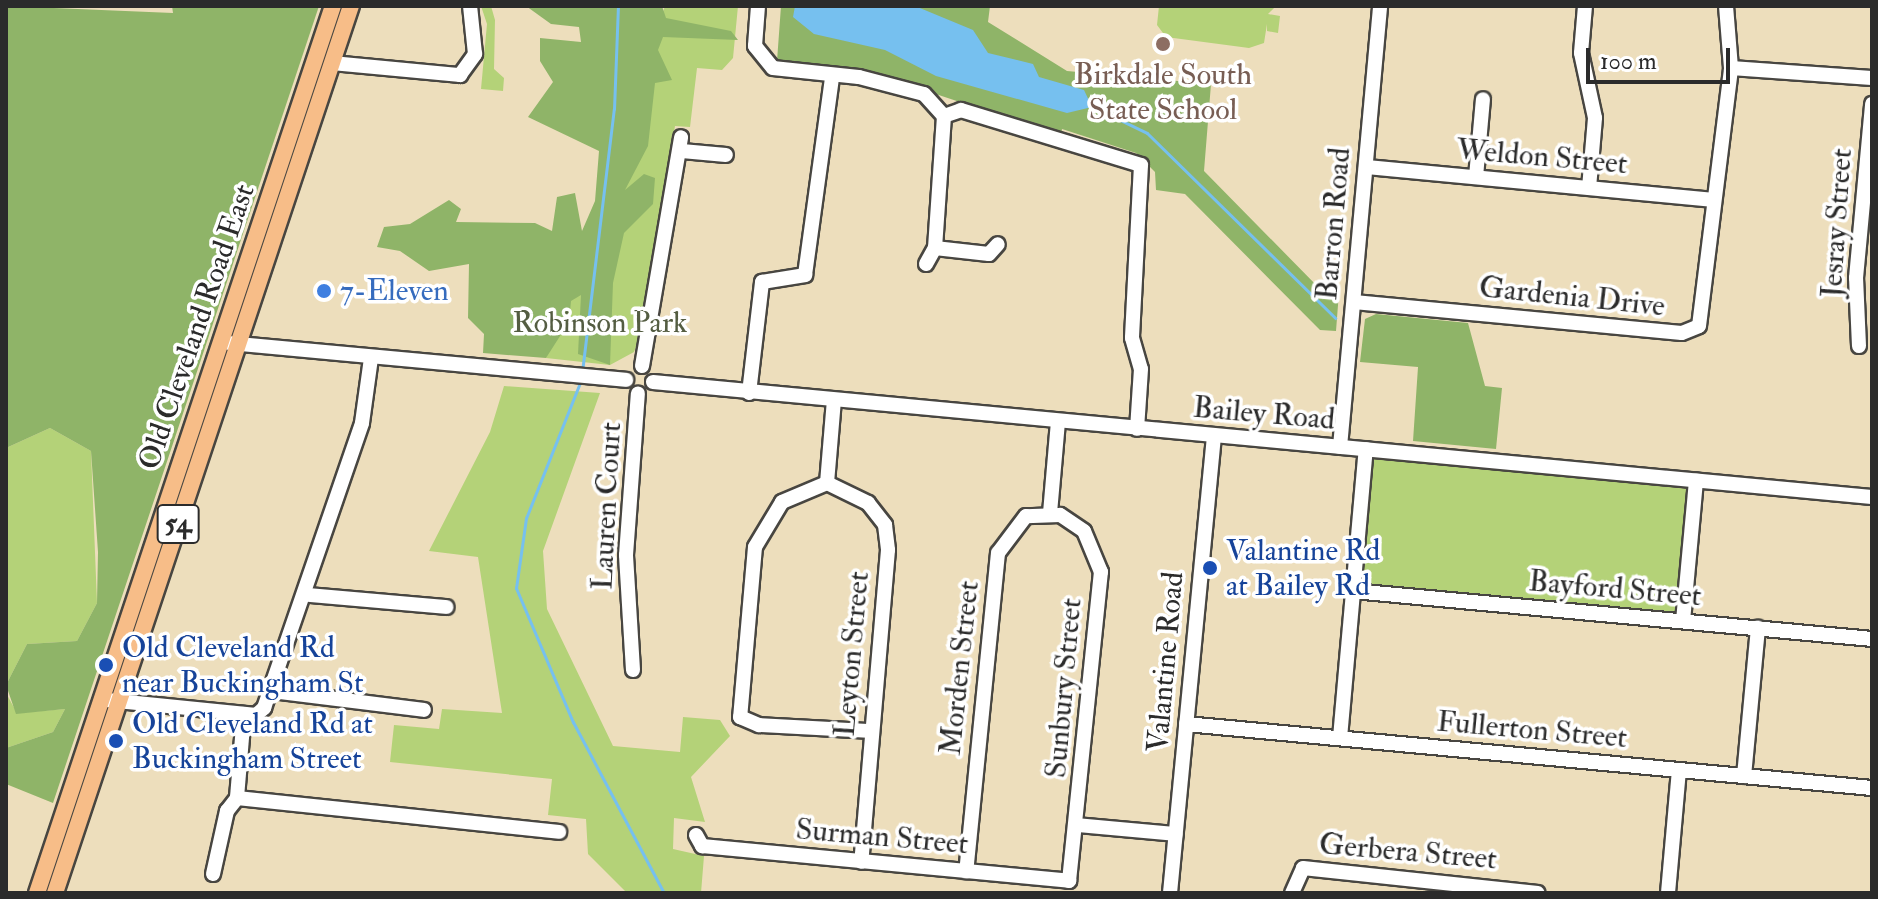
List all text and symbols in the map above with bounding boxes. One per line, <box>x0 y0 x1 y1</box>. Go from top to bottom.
scale bar <box>1590 32 1734 82</box>
marker: Birkdale South State School <box>1154 35 1172 53</box>
text: 100 m <box>1600 46 1657 77</box>
place label: Birkdale South State School <box>1074 57 1252 128</box>
street label: Weldon Street <box>1455 132 1629 182</box>
street label: Barron Road <box>1309 146 1359 302</box>
street label: Jesray Street <box>1814 147 1860 299</box>
street label: Old Cleveland Road East <box>131 179 263 475</box>
street label: Gardenia Drive <box>1477 269 1667 325</box>
place label: 7-Eleven <box>340 273 449 309</box>
marker: 7-Eleven <box>315 282 333 300</box>
park label: Robinson Park <box>513 305 687 341</box>
street label: Bailey Road <box>1192 390 1336 438</box>
street label: Lauren Court <box>585 421 629 591</box>
road number: 54 <box>156 500 200 548</box>
place label: Valantine Rd at Bailey Rd <box>1226 533 1380 604</box>
marker: Valantine Rd at Bailey Rd <box>1201 559 1219 577</box>
street label: Bayford Street <box>1527 564 1703 614</box>
street label: Leyton Street <box>827 570 877 738</box>
street label: Valantine Road <box>1140 570 1192 754</box>
street label: Morden Street <box>933 579 987 757</box>
street label: Sunbury Street <box>1038 596 1090 780</box>
place label: Old Cleveland Rd near Buckingham St <box>122 630 364 700</box>
marker: Old Cleveland Rd near Buckingham St <box>97 656 115 674</box>
street label: Fullerton Street <box>1435 704 1629 756</box>
place label: Old Cleveland Rd at Buckingham Street <box>132 706 373 776</box>
marker: Old Cleveland Rd at Buckingham Street <box>107 732 125 750</box>
street label: Surman Street <box>794 812 970 862</box>
street label: Gerbera Street <box>1318 826 1498 878</box>

